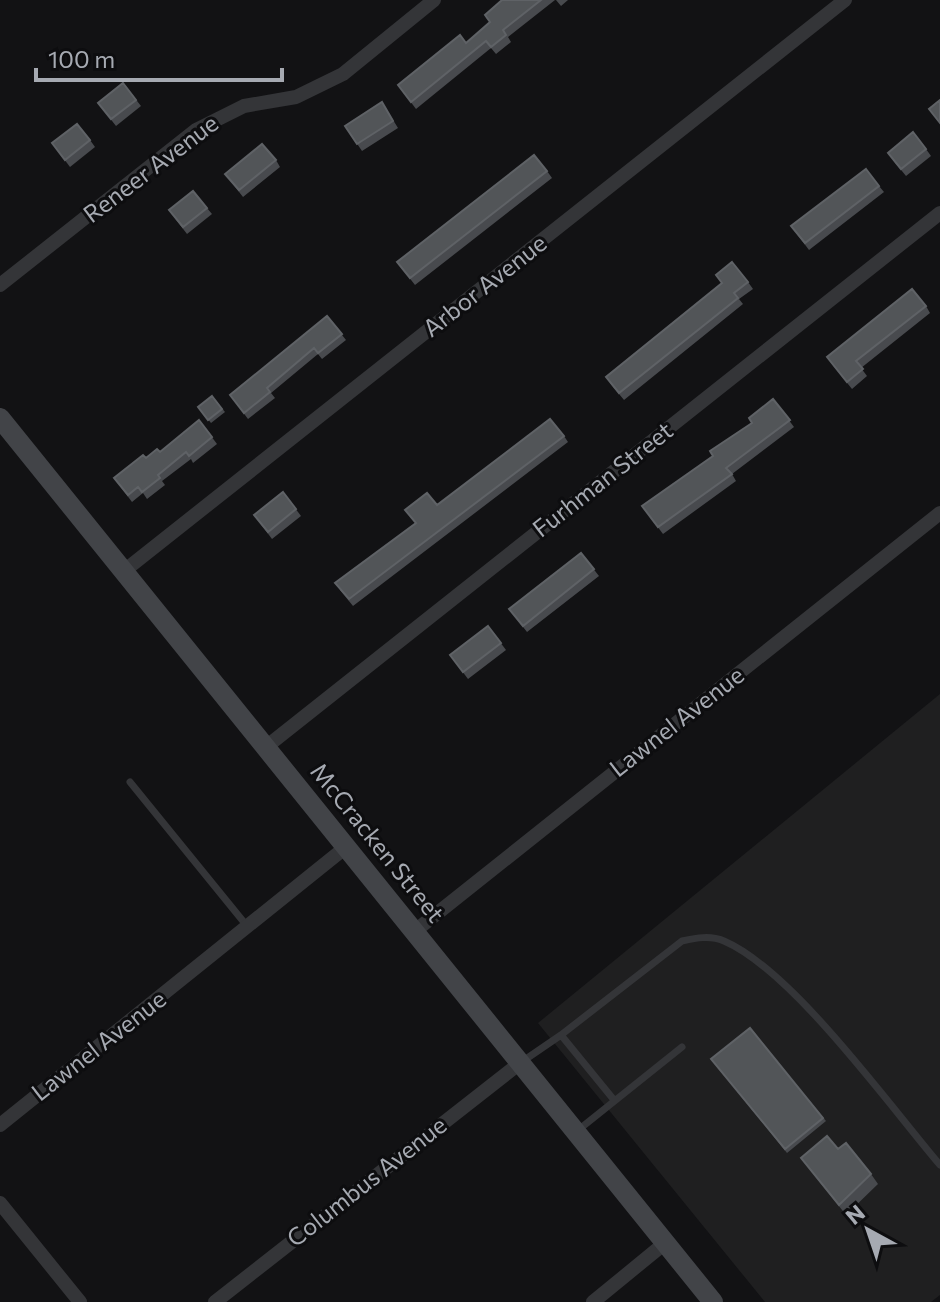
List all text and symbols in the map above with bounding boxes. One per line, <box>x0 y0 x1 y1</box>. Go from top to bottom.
scale bar <box>36 32 282 82</box>
text: 100 m <box>48 44 115 73</box>
street label: Reneer Avenue <box>77 108 223 228</box>
street label: Arbor Avenue <box>416 228 552 342</box>
street label: Furhman Street <box>526 415 678 543</box>
street label: Lawnel Avenue <box>603 659 749 782</box>
street label: McCracken Street <box>305 757 451 928</box>
street label: Lawnel Avenue <box>25 983 171 1106</box>
street label: Columbus Avenue <box>281 1110 452 1252</box>
north arrow <box>828 1190 908 1270</box>
text: N <box>840 1199 870 1230</box>

